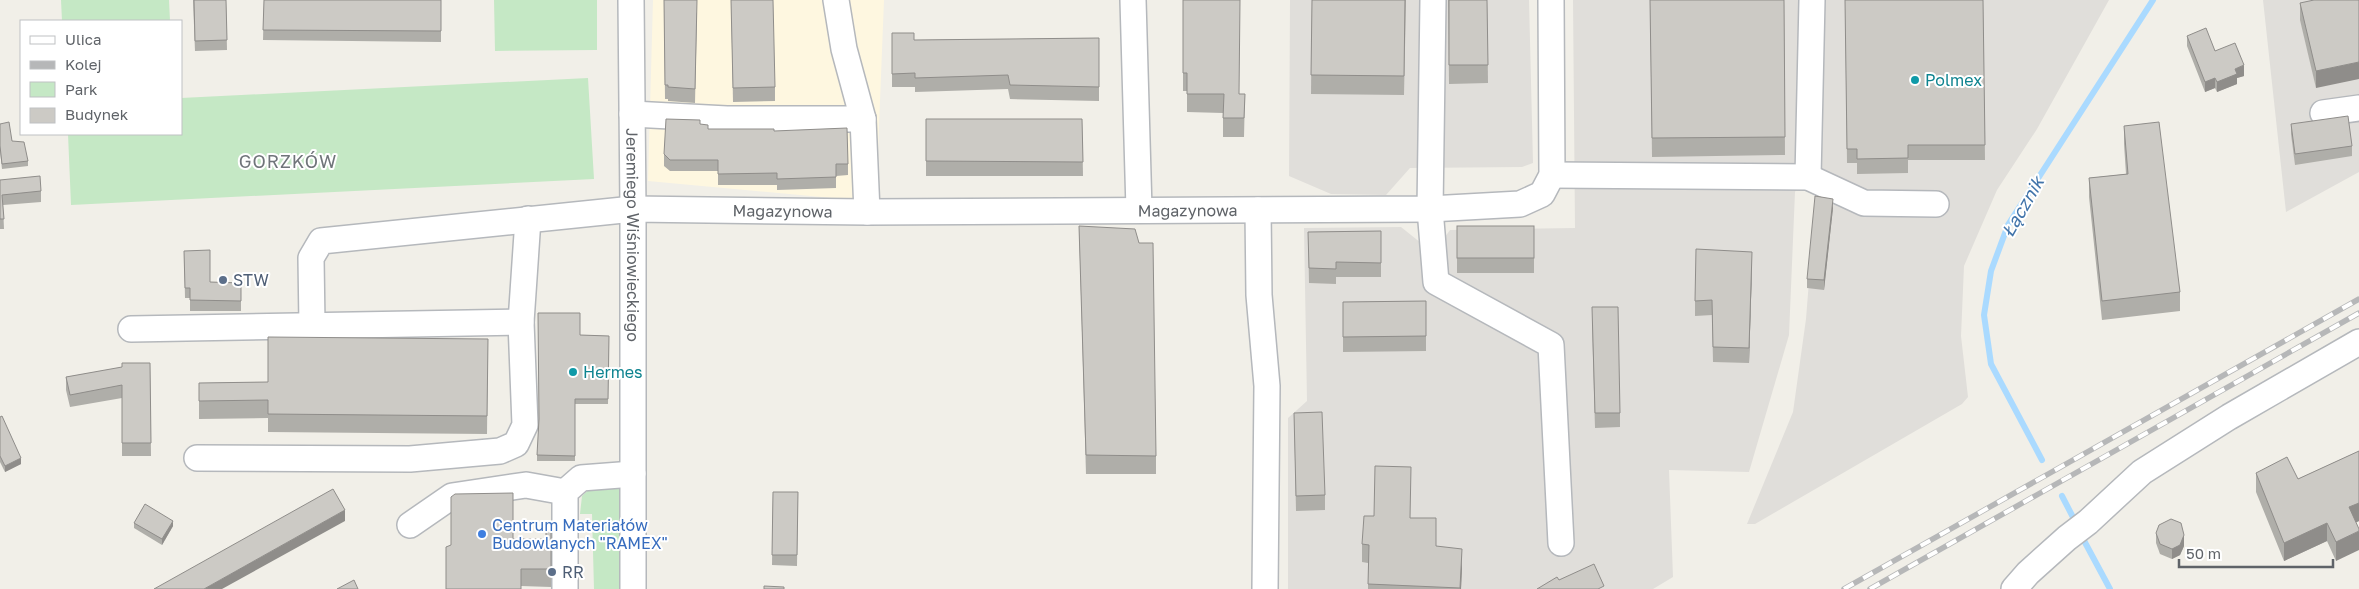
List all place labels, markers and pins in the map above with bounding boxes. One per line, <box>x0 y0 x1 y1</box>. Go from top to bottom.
place label: Polmex <box>1925 70 1982 90</box>
marker: Polmex <box>1909 74 1921 86</box>
place label: STW <box>233 270 269 290</box>
marker: STW <box>217 274 229 286</box>
place label: Hermes <box>583 362 643 382</box>
marker: Hermes <box>567 366 579 378</box>
place label: Centrum Materiałów Budowlanych "RAMEX" <box>492 515 668 553</box>
marker: Centrum Materiałów Budowlanych "RAMEX" <box>476 528 488 540</box>
place label: RR <box>562 562 584 582</box>
marker: RR <box>546 566 558 578</box>

